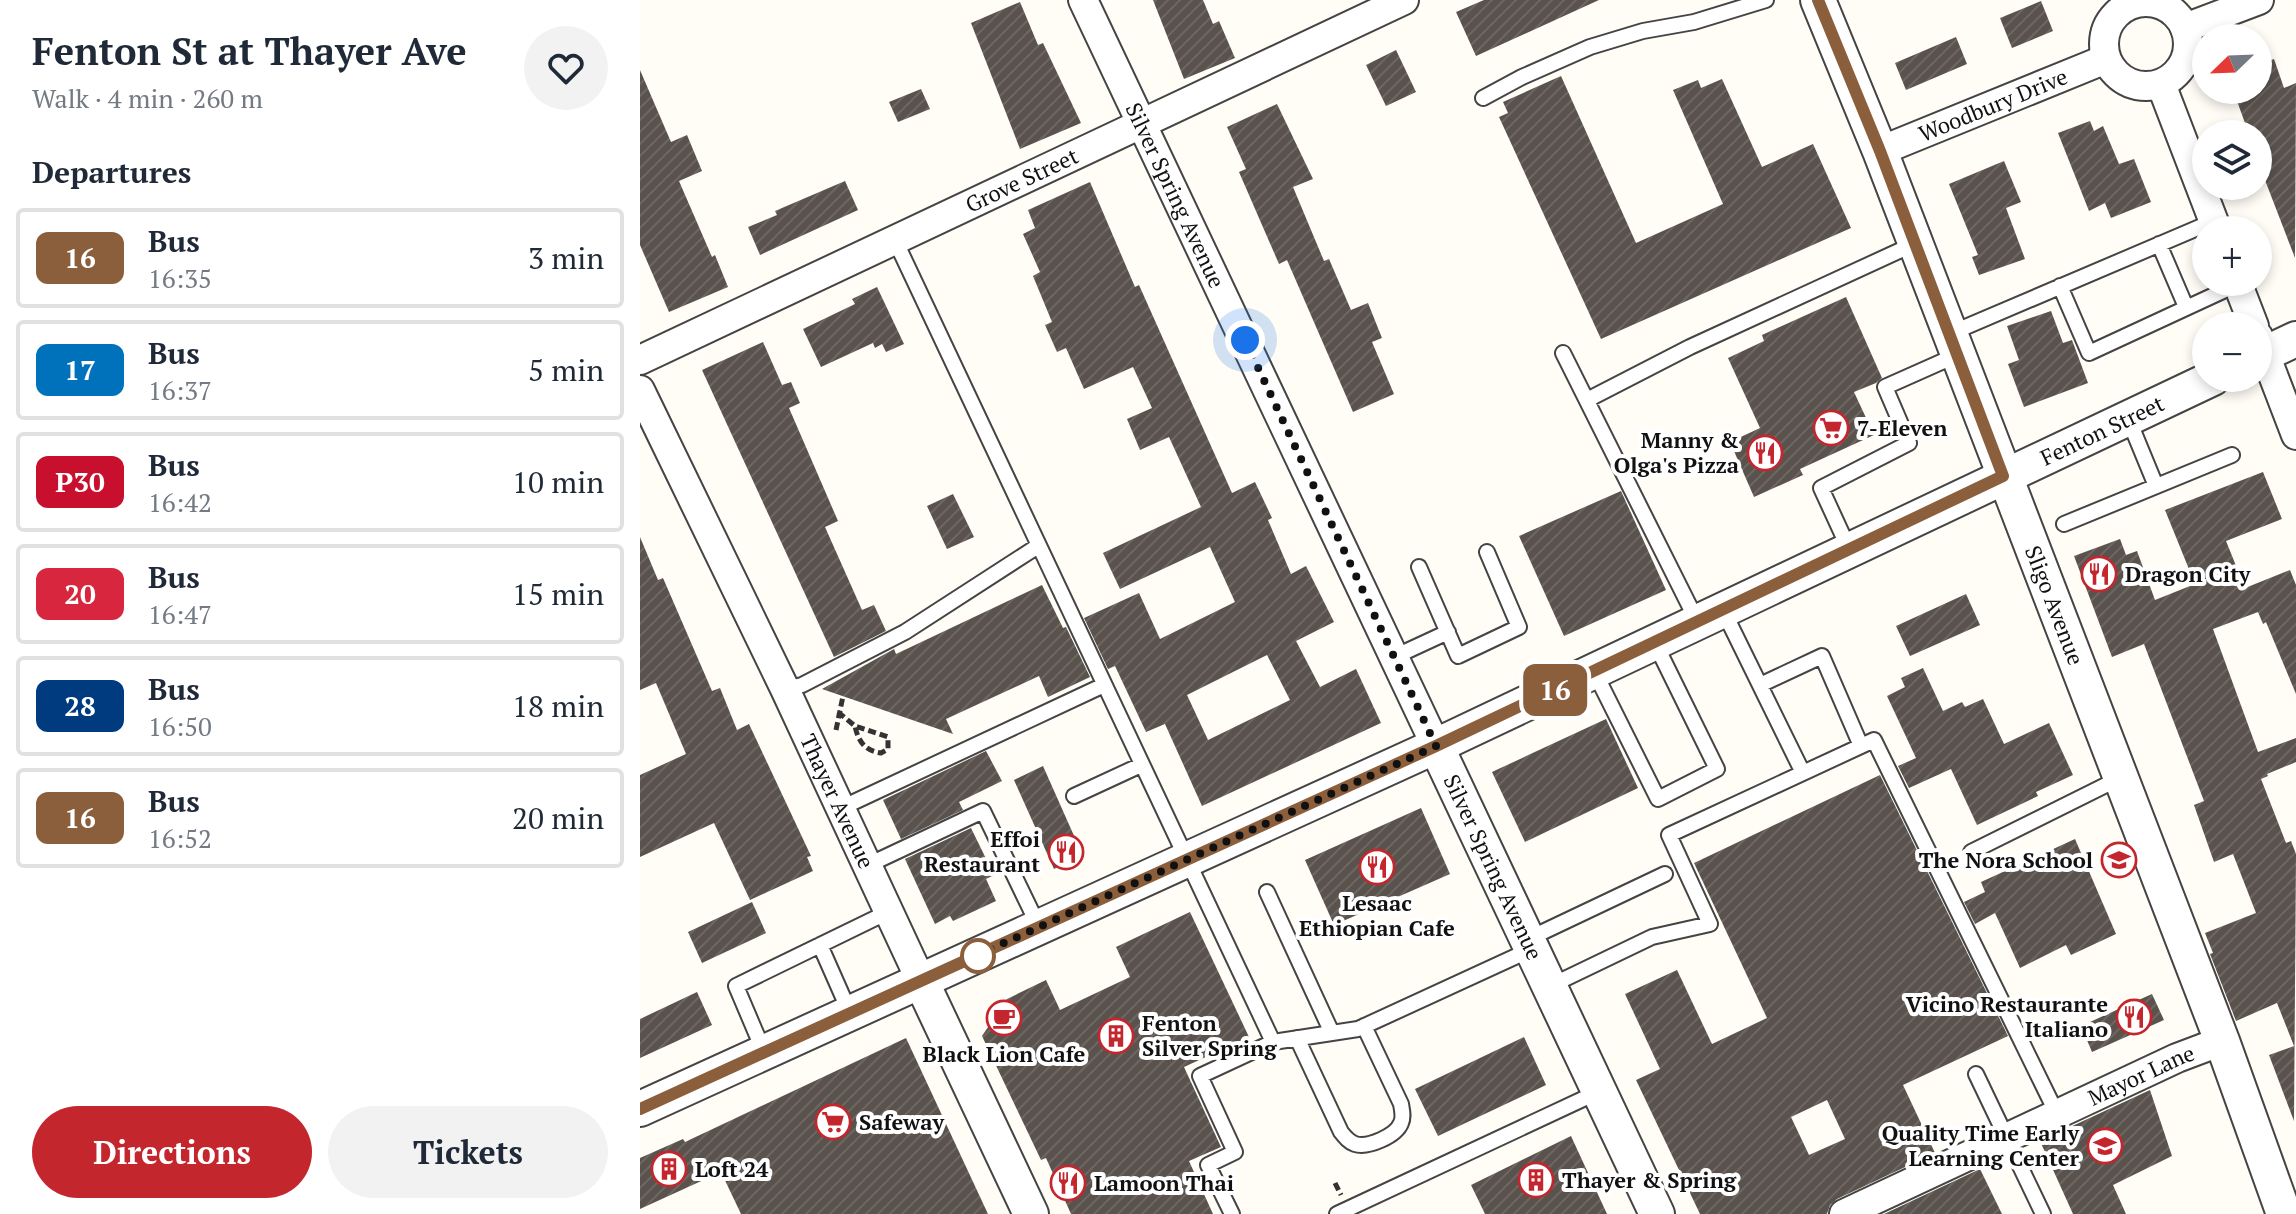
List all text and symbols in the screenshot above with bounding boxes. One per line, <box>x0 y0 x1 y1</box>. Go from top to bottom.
north arrow <box>2192 24 2272 104</box>
map controls <box>2192 24 2272 392</box>
text: Fenton St at Thayer Ave <box>32 26 467 76</box>
button: heart <box>524 26 608 110</box>
street label: Woodbury Drive <box>1914 61 2072 148</box>
text: Walk · 4 min · 260 m <box>32 81 263 115</box>
street label: Silver Spring Avenue <box>1120 98 1232 292</box>
button: layers <box>2192 120 2272 200</box>
street label: Grove Street <box>960 141 1083 219</box>
text: Departures <box>32 152 191 192</box>
button: + <box>2192 216 2272 296</box>
text: Bus <box>148 221 200 261</box>
text: 3 min <box>528 238 604 278</box>
text: 16 <box>64 239 96 276</box>
text: 16:35 <box>148 261 212 295</box>
button: − <box>2192 312 2272 392</box>
your location <box>1225 320 1265 360</box>
text: Bus <box>148 333 200 373</box>
text: 5 min <box>528 350 604 390</box>
text: 17 <box>64 351 96 388</box>
text: 16:37 <box>148 373 212 407</box>
street label: Fenton Street <box>2035 388 2169 472</box>
supermarket icon: 7-Eleven <box>1812 409 1850 447</box>
place label: 7-Eleven <box>1857 413 1948 442</box>
place label: Manny & Olga's Pizza <box>1614 425 1739 479</box>
restaurant icon: Manny & Olga's Pizza <box>1746 434 1784 472</box>
text: Bus <box>148 445 200 485</box>
text: 10 min <box>512 462 604 502</box>
text: P30 <box>55 463 105 500</box>
text: 16:42 <box>148 485 212 519</box>
street label: Sligo Avenue <box>2019 541 2091 669</box>
restaurant icon: Dragon City <box>2080 555 2118 593</box>
text: Bus <box>148 557 200 597</box>
place label: Dragon City <box>2125 559 2251 588</box>
text: 15 min <box>512 574 604 614</box>
text: 20 <box>64 575 96 612</box>
text: 16:47 <box>148 597 212 631</box>
line badge: 16 <box>1519 664 1591 716</box>
text: Bus <box>148 669 200 709</box>
text: 16 <box>1539 671 1571 708</box>
text: 18 min <box>512 686 604 726</box>
text: 28 <box>64 687 96 724</box>
text: 16:50 <box>148 709 212 743</box>
street label: Thayer Avenue <box>794 729 881 873</box>
street label: Silver Spring Avenue <box>1437 770 1550 964</box>
text: Bus <box>148 781 200 821</box>
text: 20 min <box>512 798 604 838</box>
text: 16 <box>64 799 96 836</box>
text: 16:52 <box>148 821 212 855</box>
place label: Effoi Restaurant <box>924 824 1040 878</box>
restaurant icon: Effoi Restaurant <box>1047 833 1085 871</box>
school or university icon: The Nora School <box>2100 841 2138 879</box>
place label: The Nora School <box>1919 845 2093 874</box>
restaurant icon: Lesaac Ethiopian Cafe <box>1358 848 1396 886</box>
place label: Lesaac Ethiopian Cafe <box>1299 888 1455 942</box>
unlabelled marker <box>961 939 995 973</box>
place label: Vicino Restaurante Italiano <box>1906 989 2108 1043</box>
restaurant icon: Vicino Restaurante Italiano <box>2115 998 2153 1036</box>
cafe icon: Black Lion Cafe <box>985 999 1023 1037</box>
place label: Fenton Silver Spring <box>1142 1008 1277 1062</box>
building icon: Fenton Silver Spring <box>1097 1017 1135 1055</box>
street label: Mayor Lane <box>2083 1038 2198 1112</box>
place label: Black Lion Cafe <box>923 1039 1086 1068</box>
supermarket icon: Safeway <box>814 1103 852 1141</box>
button: Directions <box>32 1106 312 1198</box>
button: Tickets <box>328 1106 608 1198</box>
place label: Safeway <box>859 1107 944 1136</box>
place label: Quality Time Early Learning Center <box>1882 1118 2080 1172</box>
school or university icon: Quality Time Early Learning Center <box>2086 1127 2124 1165</box>
building icon: Loft 24 <box>650 1150 688 1188</box>
place label: Loft 24 <box>695 1154 769 1183</box>
building icon: Thayer & Spring <box>1517 1161 1555 1199</box>
restaurant icon: Lamoon Thai <box>1049 1164 1087 1202</box>
place label: Thayer & Spring <box>1562 1165 1737 1194</box>
place label: Lamoon Thai <box>1094 1168 1234 1197</box>

